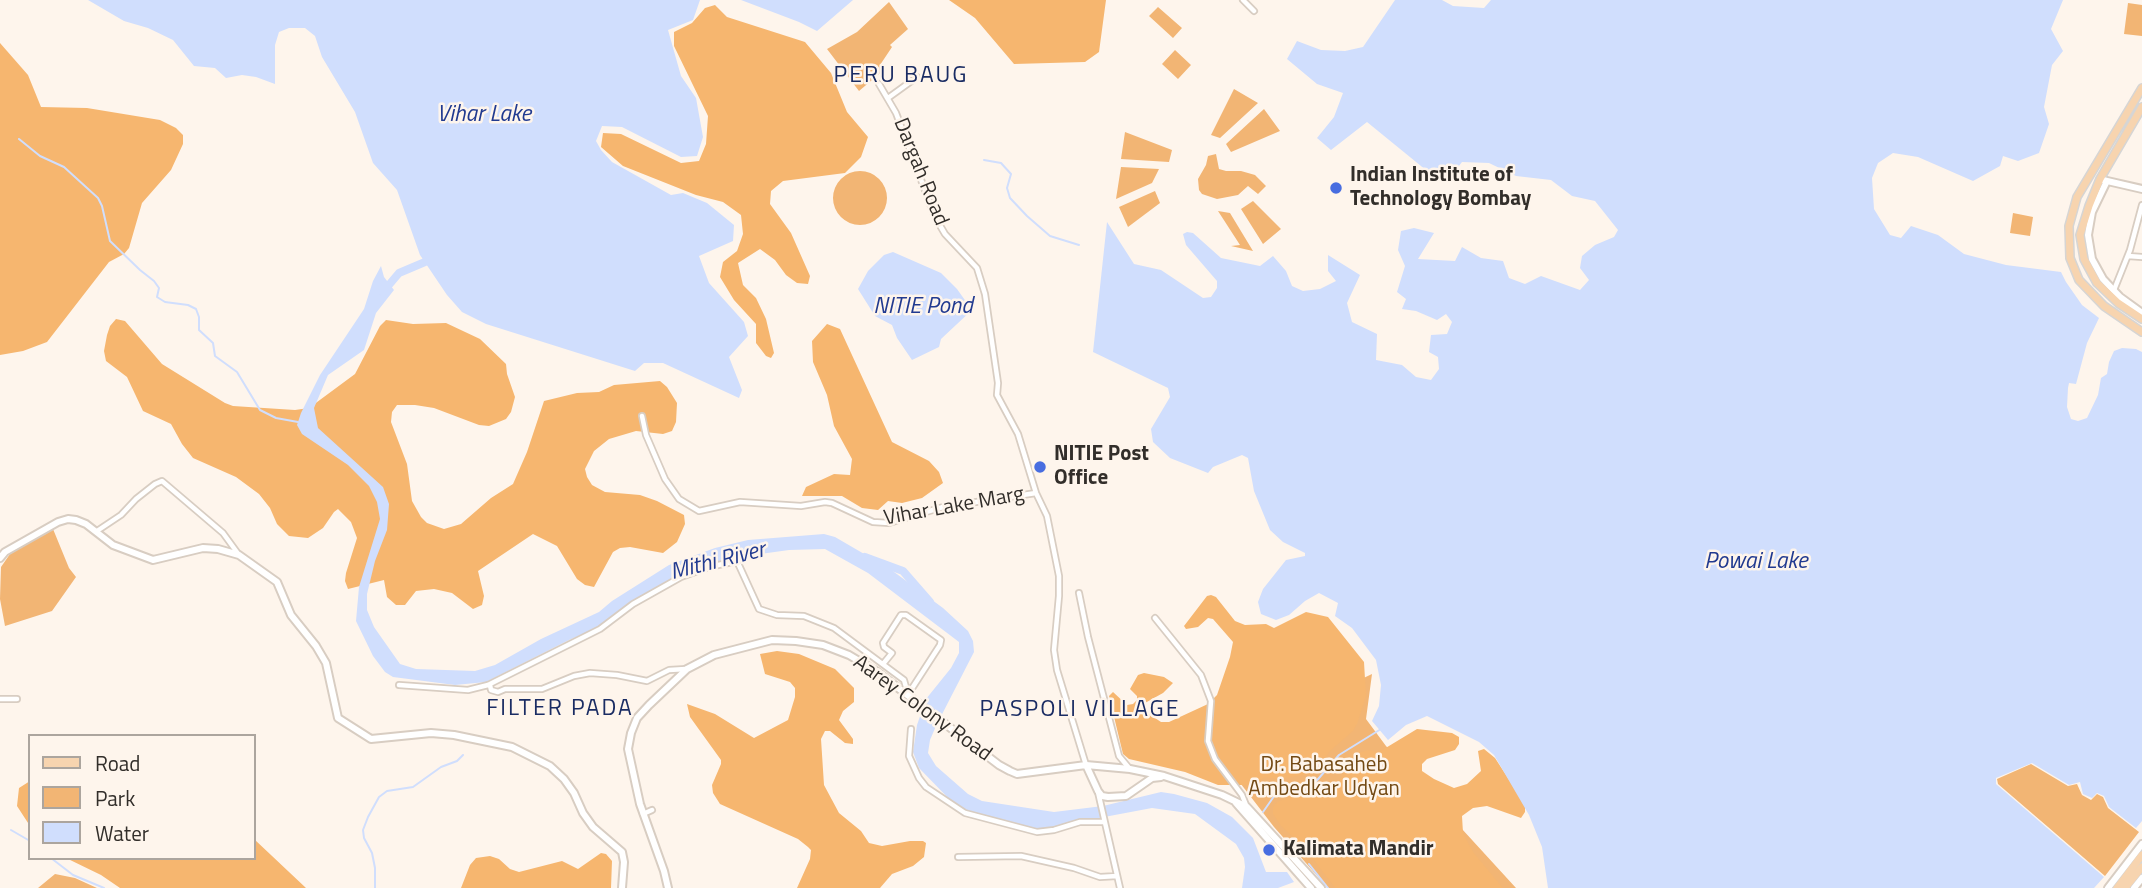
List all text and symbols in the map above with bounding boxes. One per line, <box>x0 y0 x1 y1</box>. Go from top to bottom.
district label: PERU BAUG <box>835 62 967 90</box>
water label: Vihar Lake <box>437 101 531 129</box>
street label: Dargah Road <box>887 114 953 230</box>
place label: Indian Institute of Technology Bombay <box>1350 163 1531 213</box>
marker: Indian Institute of Technology Bombay <box>1328 180 1344 196</box>
water label: NITIE Pond <box>873 293 973 321</box>
place label: NITIE Post Office <box>1054 442 1149 492</box>
marker: NITIE Post Office <box>1032 459 1048 475</box>
street label: Vihar Lake Marg <box>882 482 1026 532</box>
water label: Mithi River <box>668 537 768 587</box>
water label: Powai Lake <box>1704 548 1808 576</box>
street label: Aarey Colony Road <box>848 650 996 768</box>
district label: FILTER PADA <box>488 695 632 723</box>
district label: PASPOLI VILLAGE <box>981 696 1179 724</box>
legend <box>28 734 256 860</box>
text: Road <box>95 747 140 779</box>
park label: Dr. Babasaheb Ambedkar Udyan <box>1248 753 1400 803</box>
text: Park <box>95 782 135 814</box>
text: Water <box>95 817 149 849</box>
place label: Kalimata Mandir <box>1283 837 1434 863</box>
marker: Kalimata Mandir <box>1261 842 1277 858</box>

